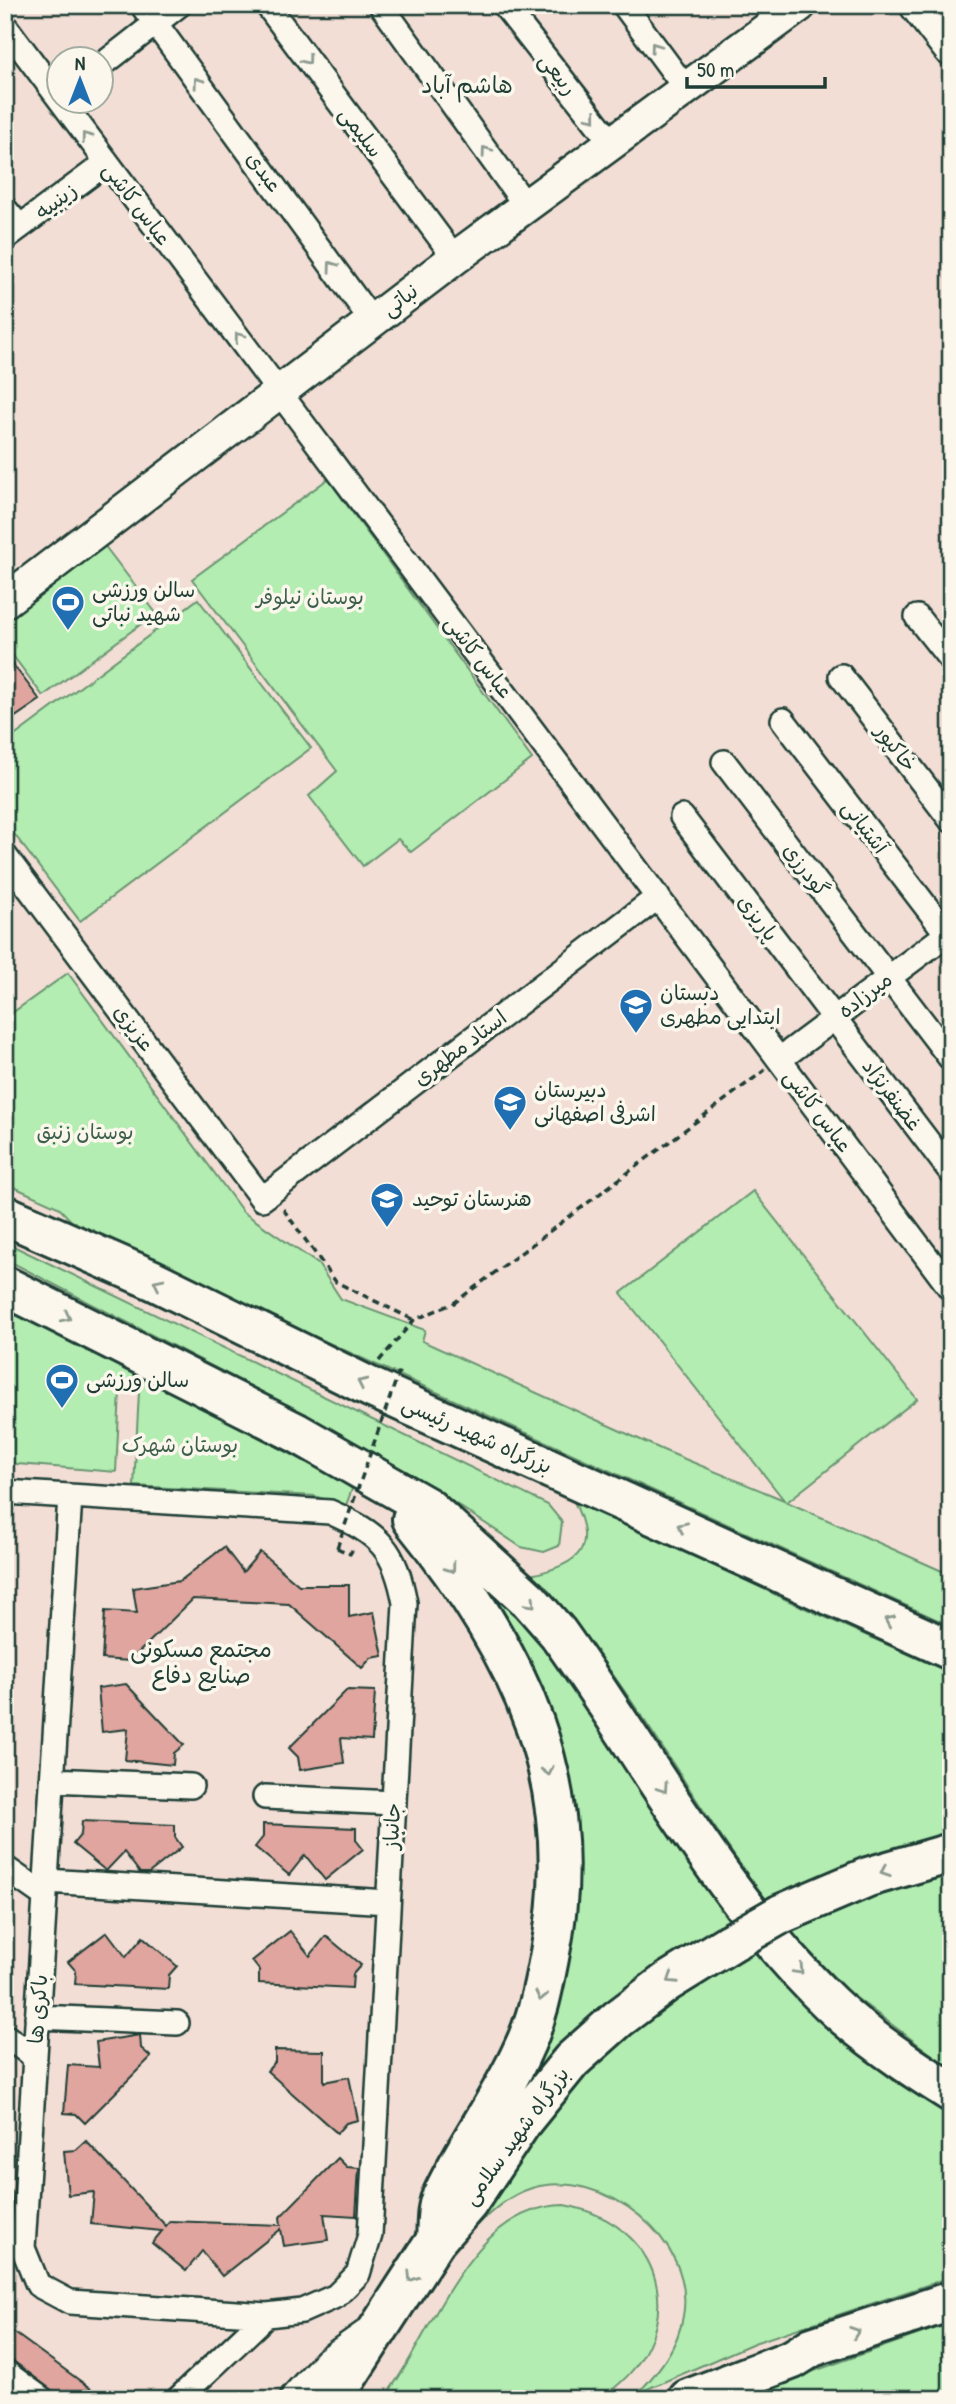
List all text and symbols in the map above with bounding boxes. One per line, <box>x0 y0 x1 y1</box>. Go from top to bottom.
one-way arrow <box>651 42 663 55</box>
north arrow <box>46 46 116 116</box>
street label: ربیعی <box>533 46 584 101</box>
scale bar <box>687 46 825 90</box>
text: N <box>75 50 85 76</box>
one-way arrow <box>299 52 312 65</box>
text: 50 m <box>697 55 734 84</box>
district label: هاشم آباد <box>421 69 513 103</box>
one-way arrow <box>194 77 206 90</box>
street label: سلیمی <box>333 100 390 163</box>
one-way arrow <box>583 109 596 121</box>
one-way arrow <box>82 132 94 145</box>
street label: عبدی <box>240 145 289 198</box>
one-way arrow <box>482 146 495 159</box>
street label: عباس کاشی <box>96 156 178 251</box>
street label: زینبیه <box>29 175 83 226</box>
one-way arrow <box>328 261 340 274</box>
street label: نباتی <box>375 276 424 323</box>
one-way arrow <box>234 332 247 345</box>
place label: سالن ورزشی شهید نباتی <box>92 575 195 628</box>
park label: بوستان نیلوفر <box>254 582 364 611</box>
sports icon: سالن ورزشی شهید نباتی <box>49 583 87 632</box>
street label: عباس کاشی <box>438 609 520 704</box>
street label: خاکپور <box>868 716 924 778</box>
street label: آشتیانی <box>836 794 896 860</box>
street label: گودرزی <box>777 837 836 903</box>
street label: پاریزی <box>731 888 786 947</box>
street label: میرزاده <box>832 965 898 1025</box>
place label: دبستان ابتدایی مطهری <box>660 978 781 1031</box>
school or university icon: دبستان ابتدایی مطهری <box>617 986 655 1035</box>
street label: عزیزی <box>107 998 162 1057</box>
street label: استاد مطهری <box>407 1003 512 1092</box>
street label: غضنفرنژاد <box>856 1053 929 1137</box>
street label: عباس کاشی <box>777 1063 859 1158</box>
place label: دبیرستان اشرفی اصفهانی <box>534 1075 656 1128</box>
school or university icon: دبیرستان اشرفی اصفهانی <box>491 1083 529 1132</box>
park label: بوستان زنبق <box>36 1117 134 1146</box>
school or university icon: هنرستان توحید <box>368 1180 406 1229</box>
place label: هنرستان توحید <box>412 1184 532 1213</box>
one-way arrow <box>153 1277 166 1291</box>
one-way arrow <box>59 1309 71 1322</box>
sports icon: سالن ورزشی <box>43 1361 81 1410</box>
place label: سالن ورزشی <box>86 1365 189 1394</box>
one-way arrow <box>357 1378 369 1392</box>
street label: بزرگراه شهید رئیسی <box>398 1389 557 1481</box>
park label: بوستان شهرک <box>122 1430 238 1459</box>
one-way arrow <box>676 1521 689 1535</box>
one-way arrow <box>442 1560 455 1573</box>
one-way arrow <box>523 1595 535 1608</box>
one-way arrow <box>883 1615 896 1629</box>
district label: مجتمع مسکونی صنایع دفاع <box>130 1633 272 1692</box>
one-way arrow <box>540 1765 554 1777</box>
one-way arrow <box>655 1780 667 1793</box>
street label: جانباز <box>376 1802 407 1852</box>
one-way arrow <box>879 1863 892 1877</box>
one-way arrow <box>791 1962 803 1975</box>
one-way arrow <box>667 1971 680 1984</box>
street label: باکری ها <box>21 1973 54 2045</box>
one-way arrow <box>535 1990 550 2002</box>
street label: بزرگراه شهید سلامی <box>455 2061 576 2211</box>
one-way arrow <box>407 2269 420 2282</box>
one-way arrow <box>848 2325 860 2340</box>

